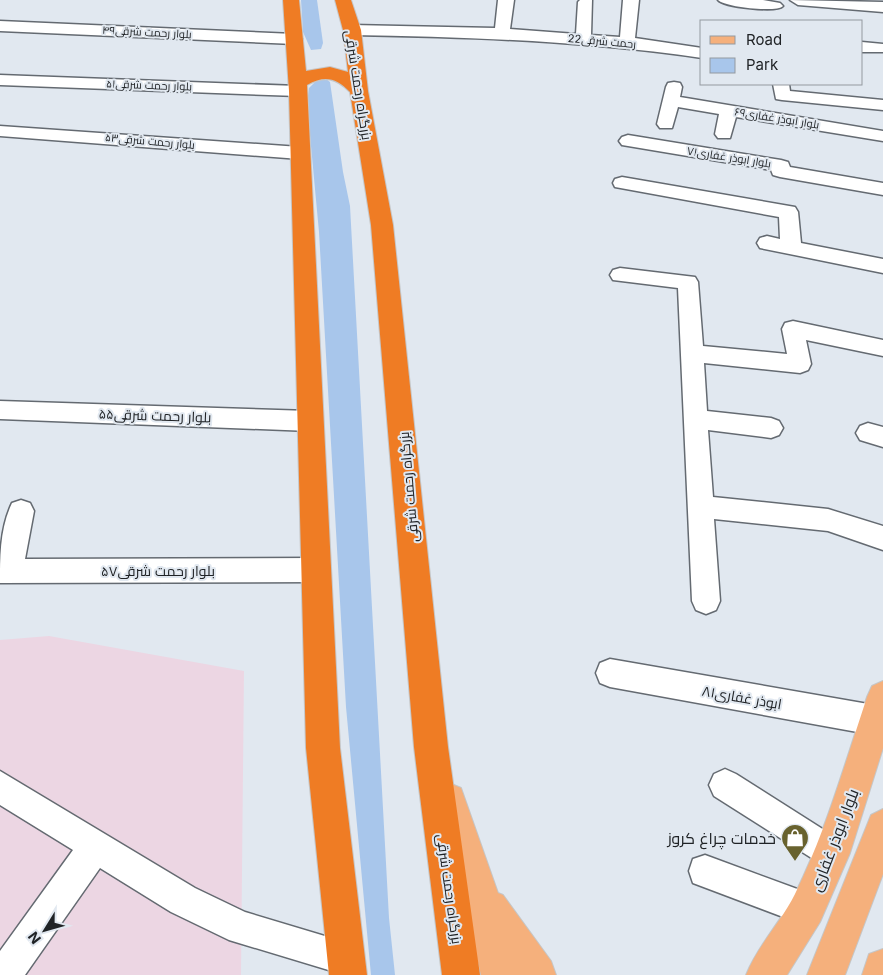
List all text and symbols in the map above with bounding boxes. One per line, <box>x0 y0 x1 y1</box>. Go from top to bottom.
legend <box>700 20 863 85</box>
street label: بلوار رحمت شرقی۴۹ <box>102 23 192 41</box>
street label: بزرگراه رحمت شرقی <box>342 29 376 141</box>
text: Road <box>746 30 782 49</box>
street label: 22رحمت شرقی <box>567 31 637 51</box>
text: Park <box>746 55 779 74</box>
street label: بلوار رحمت شرقی۵۱ <box>106 77 192 93</box>
street label: بلوار ابوذر غفاری۶۹ <box>734 104 820 132</box>
street label: بلوار رحمت شرقی۵۳ <box>105 130 195 152</box>
street label: بلوار ابوذر غفاری۷۱ <box>686 143 772 171</box>
street label: بلوار رحمت شرقی۵۵ <box>98 405 212 425</box>
street label: بزرگراه رحمت شرقی <box>395 431 421 543</box>
street label: ۵۷بلوار رحمت شرقی <box>101 562 215 579</box>
street label: ۸۱ابوذر غفاری <box>701 682 783 712</box>
street label: بلوار ابوذر غفاری <box>805 786 864 895</box>
shop icon: خدمات چراغ کروز <box>780 823 810 862</box>
place label: خدمات چراغ کروز <box>666 828 776 850</box>
street label: بزرگراه رحمت شرقی <box>434 833 466 945</box>
north arrow <box>20 905 70 955</box>
text: N <box>24 929 44 948</box>

